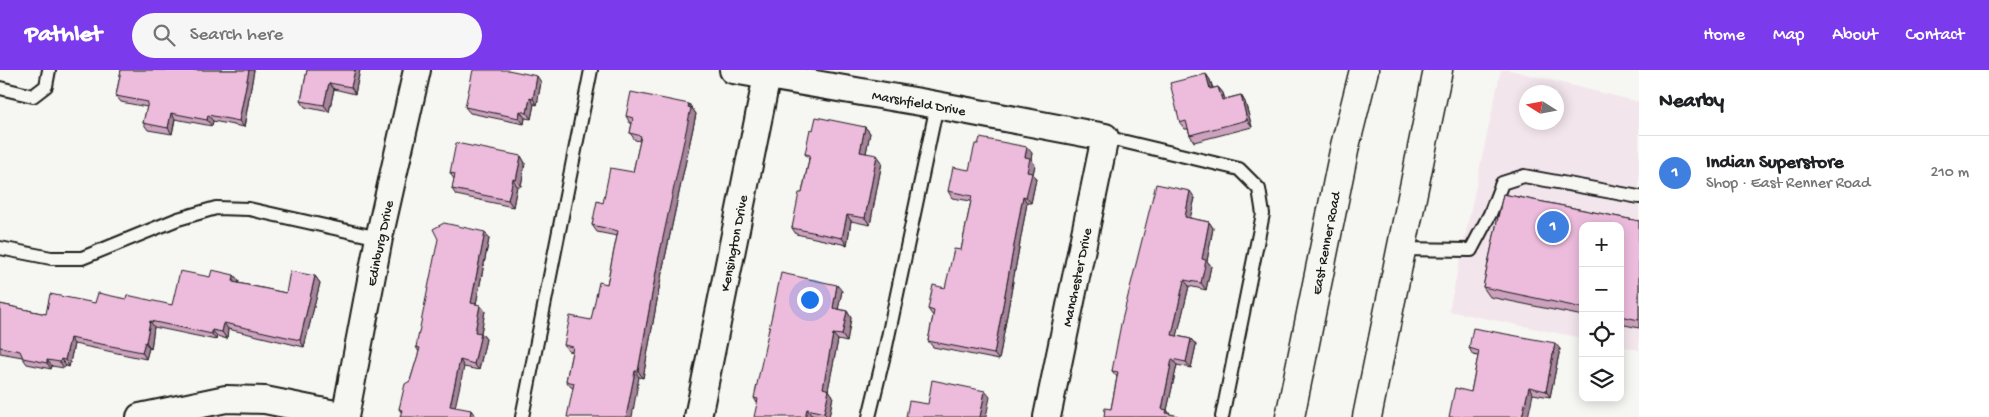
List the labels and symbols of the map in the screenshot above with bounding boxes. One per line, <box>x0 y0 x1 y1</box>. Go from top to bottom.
north arrow <box>1519 85 1564 130</box>
street label: Marshfield Drive <box>870 88 967 121</box>
street label: East Renner Road <box>1309 189 1346 296</box>
street label: Kensington Drive <box>718 193 753 293</box>
street label: Edinburg Drive <box>364 198 399 288</box>
pin: 1 <box>1537 208 1569 246</box>
street label: Manchester Drive <box>1060 226 1097 328</box>
your location <box>797 287 823 313</box>

